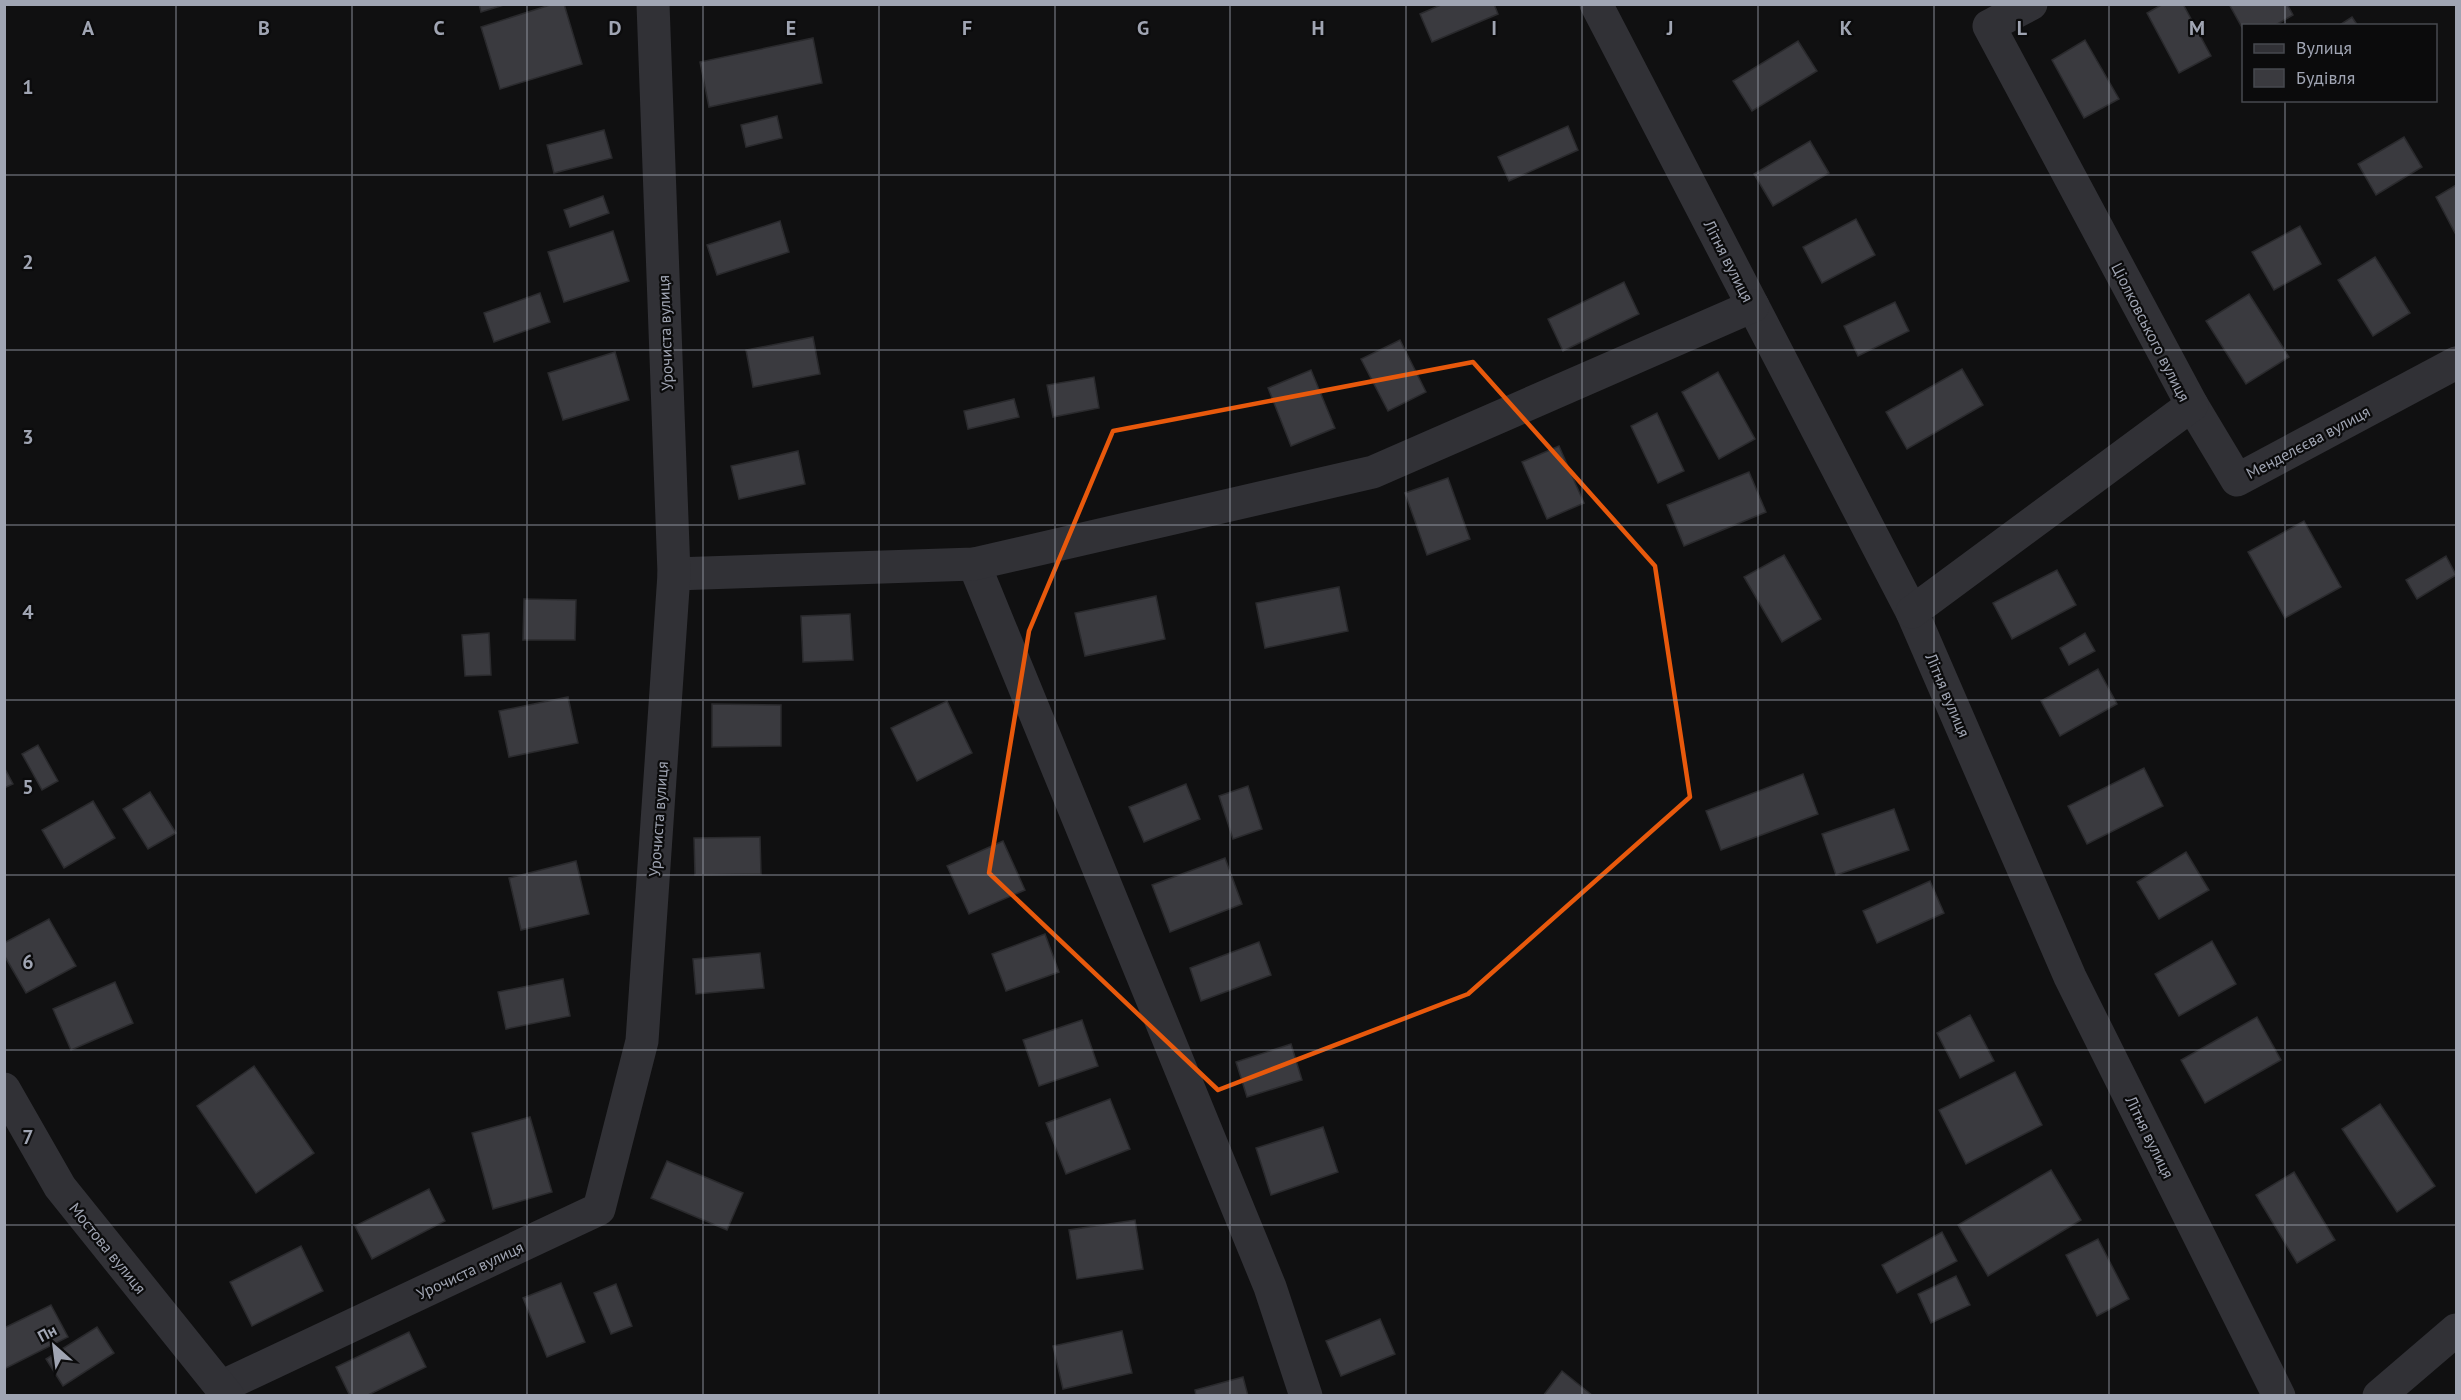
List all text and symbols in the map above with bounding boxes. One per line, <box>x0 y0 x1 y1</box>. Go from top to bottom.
text: A <box>82 15 95 41</box>
text: B <box>258 15 270 41</box>
text: C <box>433 15 445 41</box>
text: D <box>609 15 622 41</box>
text: E <box>786 15 796 41</box>
text: F <box>962 15 972 41</box>
text: G <box>1137 15 1149 41</box>
text: H <box>1311 15 1325 41</box>
text: I <box>1491 15 1497 41</box>
text: J <box>1666 15 1673 41</box>
text: K <box>1840 15 1853 41</box>
text: L <box>2017 15 2028 41</box>
text: M <box>2189 15 2205 41</box>
legend <box>2242 24 2437 102</box>
text: Вулиця <box>2296 36 2352 59</box>
text: Будівля <box>2296 66 2355 89</box>
text: 1 <box>22 74 34 100</box>
street label: Літня вулиця <box>1699 216 1758 305</box>
text: 2 <box>22 249 34 275</box>
street label: Ціолковського вулиця <box>2107 259 2195 405</box>
street label: Урочиста вулиця <box>653 275 677 391</box>
street label: Менделєєва вулиця <box>2243 401 2373 483</box>
text: 3 <box>22 424 34 450</box>
text: 4 <box>22 599 34 625</box>
street label: Літня вулиця <box>1921 649 1975 740</box>
street label: Урочиста вулиця <box>644 761 672 877</box>
text: 5 <box>22 774 34 800</box>
text: 6 <box>22 949 34 975</box>
street label: Літня вулиця <box>2121 1091 2179 1182</box>
text: 7 <box>22 1124 34 1150</box>
street label: Мостова вулиця <box>65 1198 151 1298</box>
street label: Урочиста вулиця <box>413 1236 527 1304</box>
north arrow <box>24 1316 84 1376</box>
text: Пн <box>34 1320 60 1346</box>

